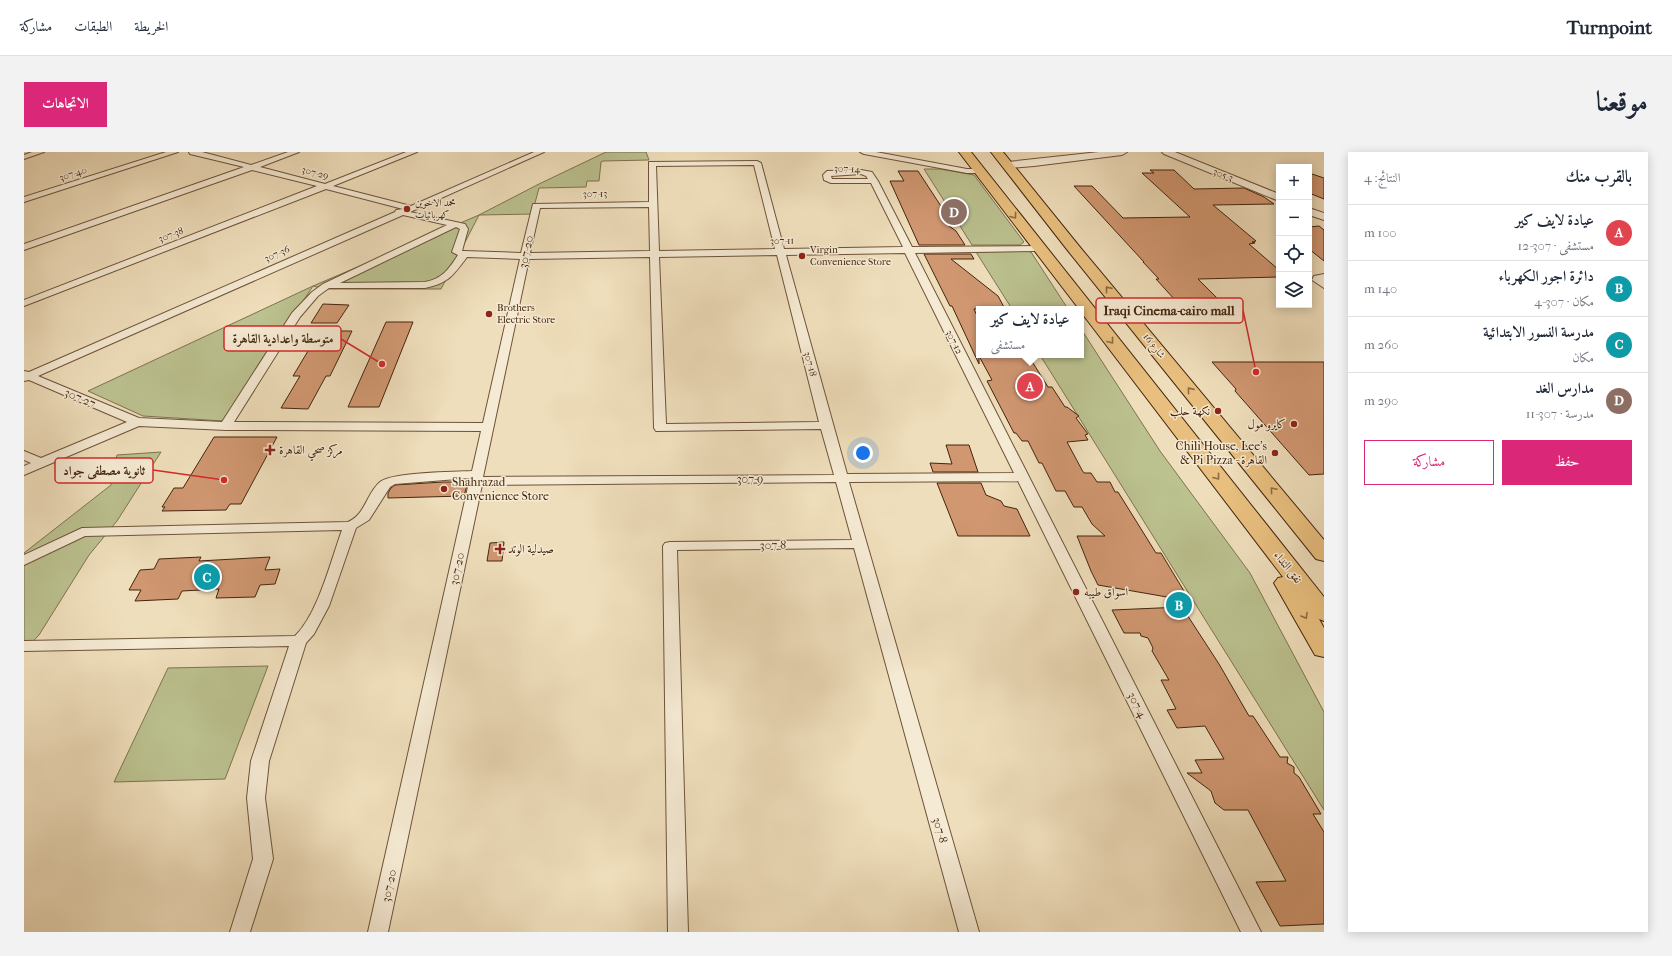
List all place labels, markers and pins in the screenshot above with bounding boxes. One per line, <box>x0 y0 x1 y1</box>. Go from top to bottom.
place label: محمد الاخوين كهربائيات <box>415 197 456 221</box>
pin: D <box>941 197 967 227</box>
marker: محمد الاخوين كهربائيات <box>402 204 412 214</box>
place label: Virgin Convenience Store <box>809 244 891 268</box>
marker: Virgin Convenience Store <box>797 251 807 261</box>
callout: Iraqi Cinema-cairo mall <box>1096 298 1243 323</box>
place label: Brothers Electric Store <box>497 302 555 326</box>
marker: Brothers Electric Store <box>484 309 494 319</box>
callout: متوسطة واعدادية القاهرة <box>224 326 341 351</box>
pin: A <box>1017 371 1043 401</box>
place label: نكهة حلب <box>1170 404 1210 419</box>
marker: نكهة حلب <box>1213 406 1223 416</box>
place label: كايرو مول <box>1248 417 1286 432</box>
marker: كايرو مول <box>1289 419 1299 429</box>
place label: Chili House, Lee's & Pi Pizza - القاهرة <box>1176 439 1268 468</box>
place label: مركز صحي القاهرة <box>279 443 343 462</box>
marker: مركز صحي القاهرة <box>264 444 276 456</box>
marker: Chili House, Lee's & Pi Pizza - القاهرة <box>1270 448 1280 458</box>
callout: ثانوية مصطفى جواد <box>55 458 153 483</box>
place label: Shahrazad Convenience Store <box>452 475 549 503</box>
marker: Shahrazad Convenience Store <box>439 484 449 494</box>
place label: صيدلية الوتد <box>508 542 554 557</box>
marker: صيدلية الوتد <box>495 544 505 554</box>
pin: C <box>194 562 220 592</box>
place label: اسواق طيبه <box>1084 585 1129 600</box>
marker: اسواق طيبه <box>1071 587 1081 597</box>
pin: B <box>1166 590 1192 620</box>

